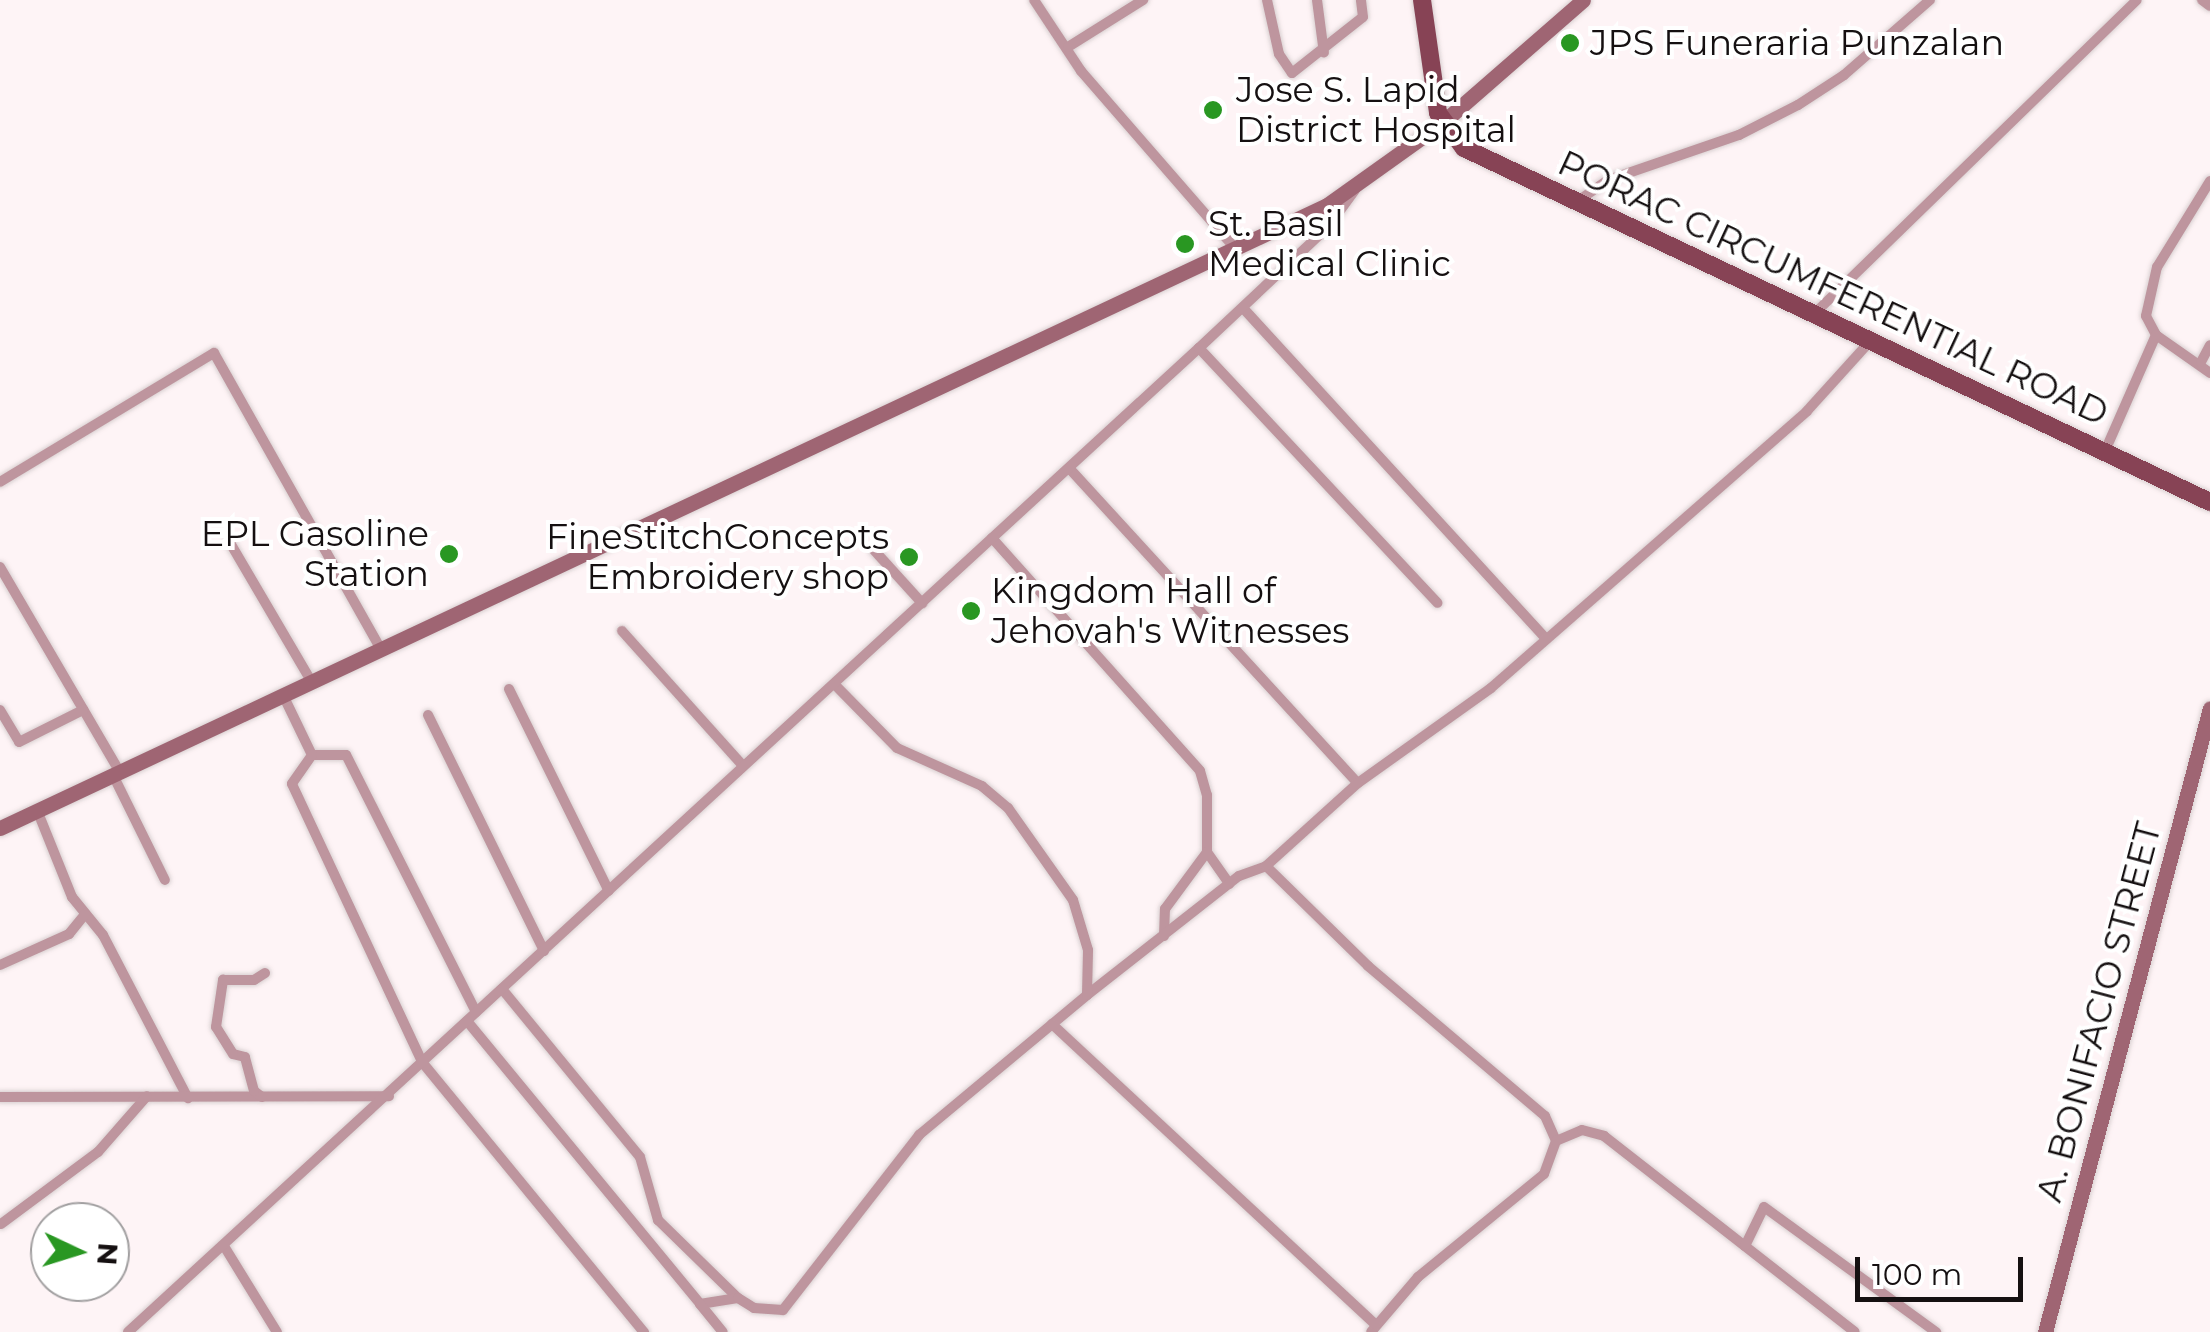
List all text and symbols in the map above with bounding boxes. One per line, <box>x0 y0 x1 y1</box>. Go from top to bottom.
place label: JPS Funeraria Punzalan <box>1590 22 2004 64</box>
marker: JPS Funeraria Punzalan <box>1559 32 1581 54</box>
place label: Jose S. Lapid District Hospital <box>1236 69 1516 151</box>
marker: Jose S. Lapid District Hospital <box>1200 97 1226 123</box>
street label: PORAC CIRCUMFERENTIAL ROAD <box>1551 142 2115 434</box>
place label: St. Basil Medical Clinic <box>1208 203 1451 285</box>
marker: St. Basil Medical Clinic <box>1172 231 1198 257</box>
place label: EPL Gasoline Station <box>201 513 429 595</box>
place label: FineStitchConcepts Embroidery shop <box>546 516 889 598</box>
marker: EPL Gasoline Station <box>438 543 460 565</box>
marker: FineStitchConcepts Embroidery shop <box>898 546 920 568</box>
place label: Kingdom Hall of Jehovah's Witnesses <box>991 570 1349 652</box>
marker: Kingdom Hall of Jehovah's Witnesses <box>960 600 982 622</box>
street label: A. BONIFACIO STREET <box>2028 818 2170 1206</box>
north arrow <box>30 1202 130 1302</box>
scale bar <box>1860 1237 2028 1299</box>
text: N <box>90 1241 126 1266</box>
text: 100 m <box>1872 1256 1962 1293</box>

